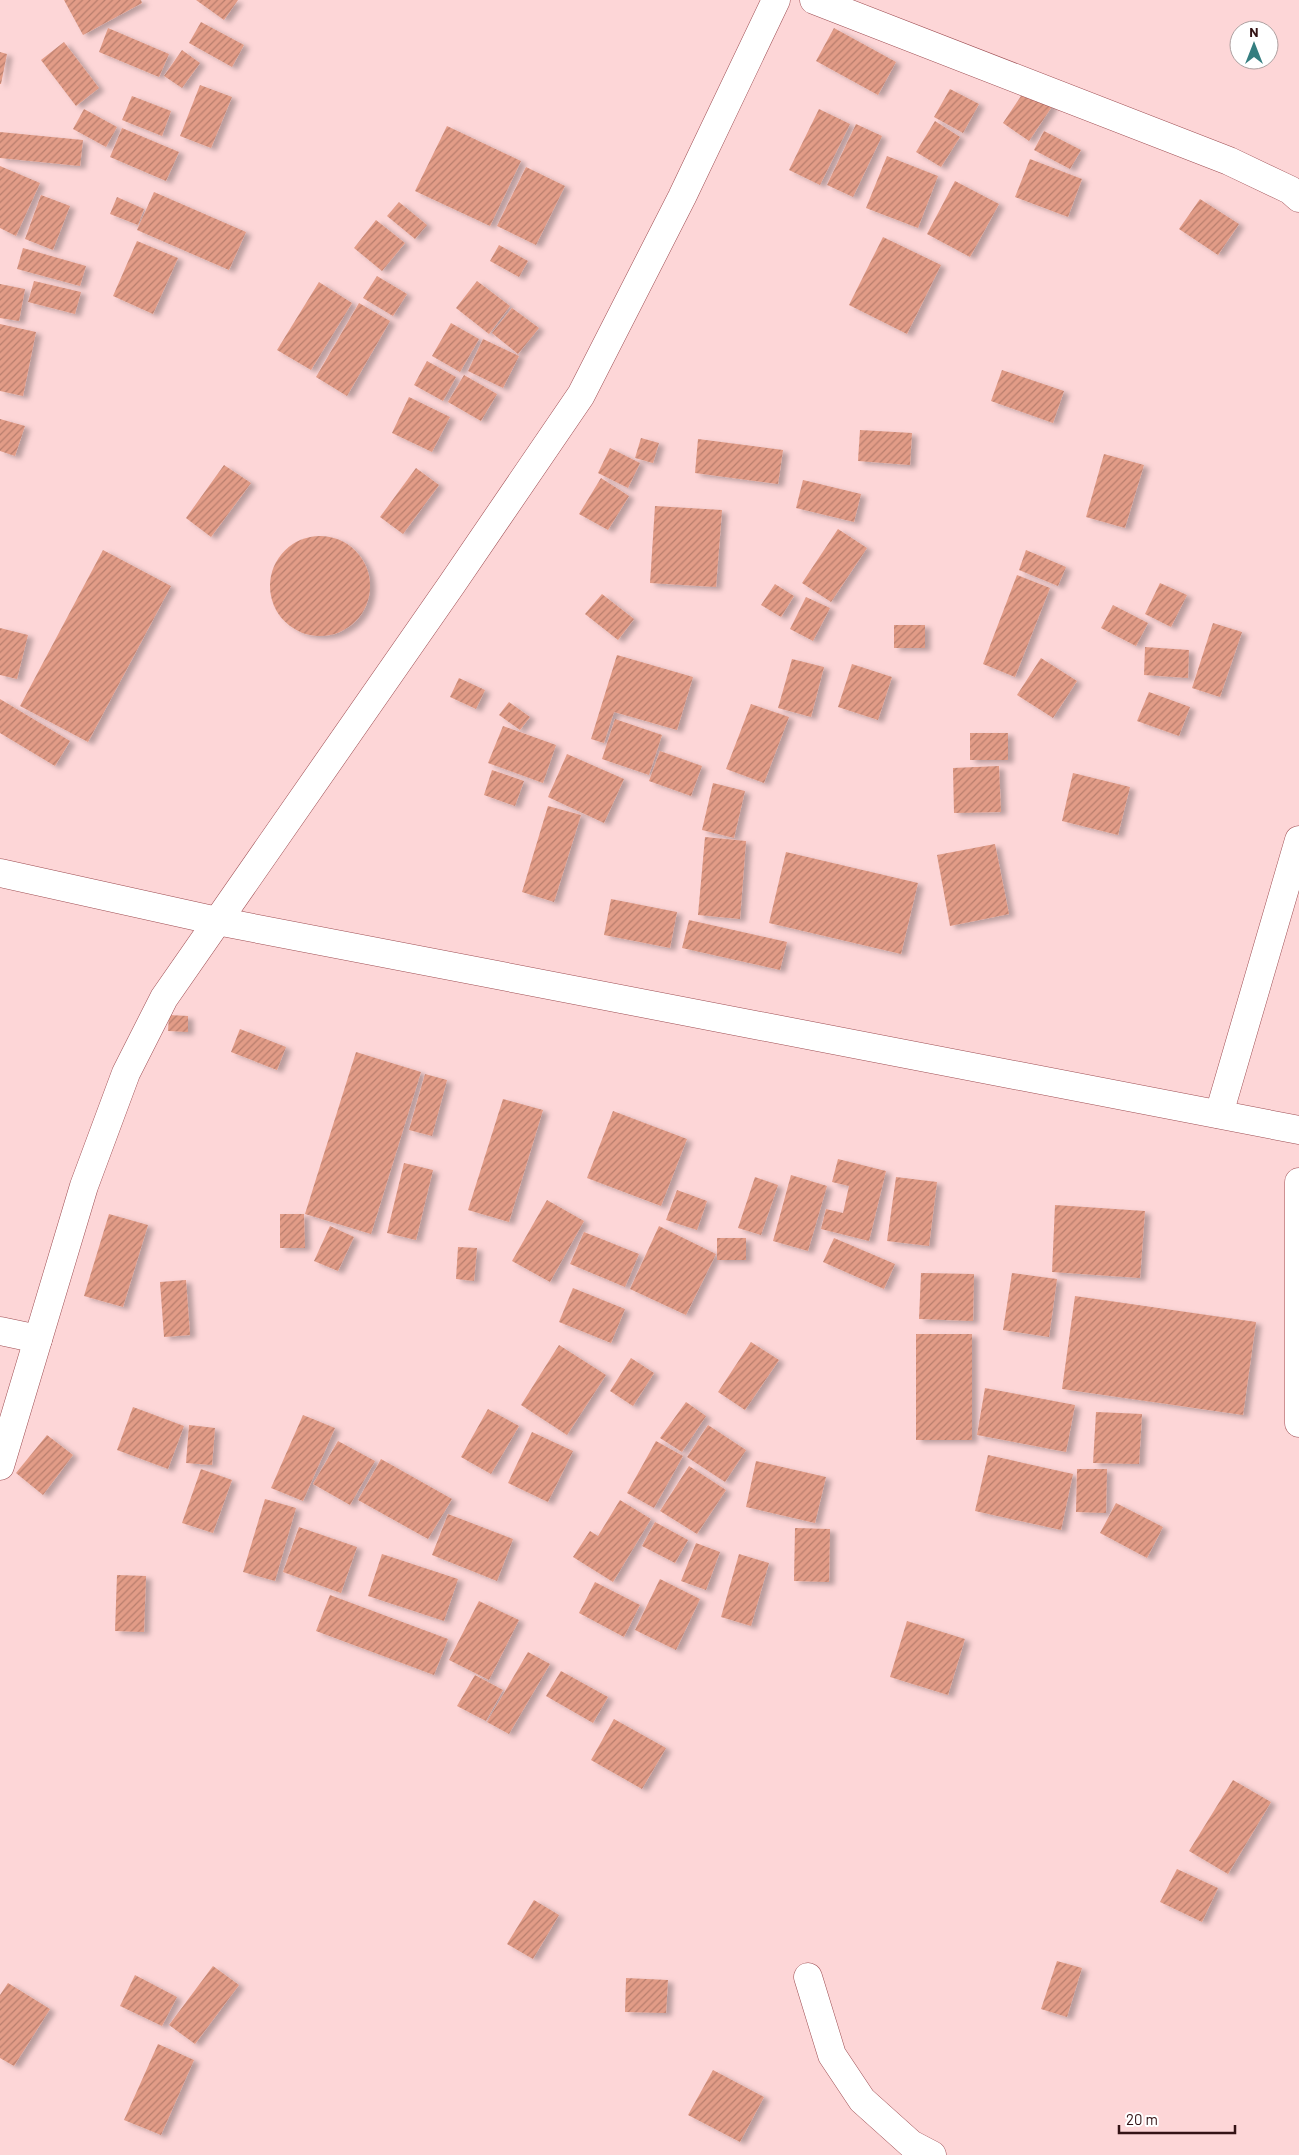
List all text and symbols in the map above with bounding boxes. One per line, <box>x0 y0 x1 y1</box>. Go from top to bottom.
north arrow <box>1229 20 1279 70</box>
text: N <box>1249 23 1259 40</box>
scale bar <box>1119 2102 1235 2134</box>
text: 20 m <box>1126 2110 1158 2128</box>

